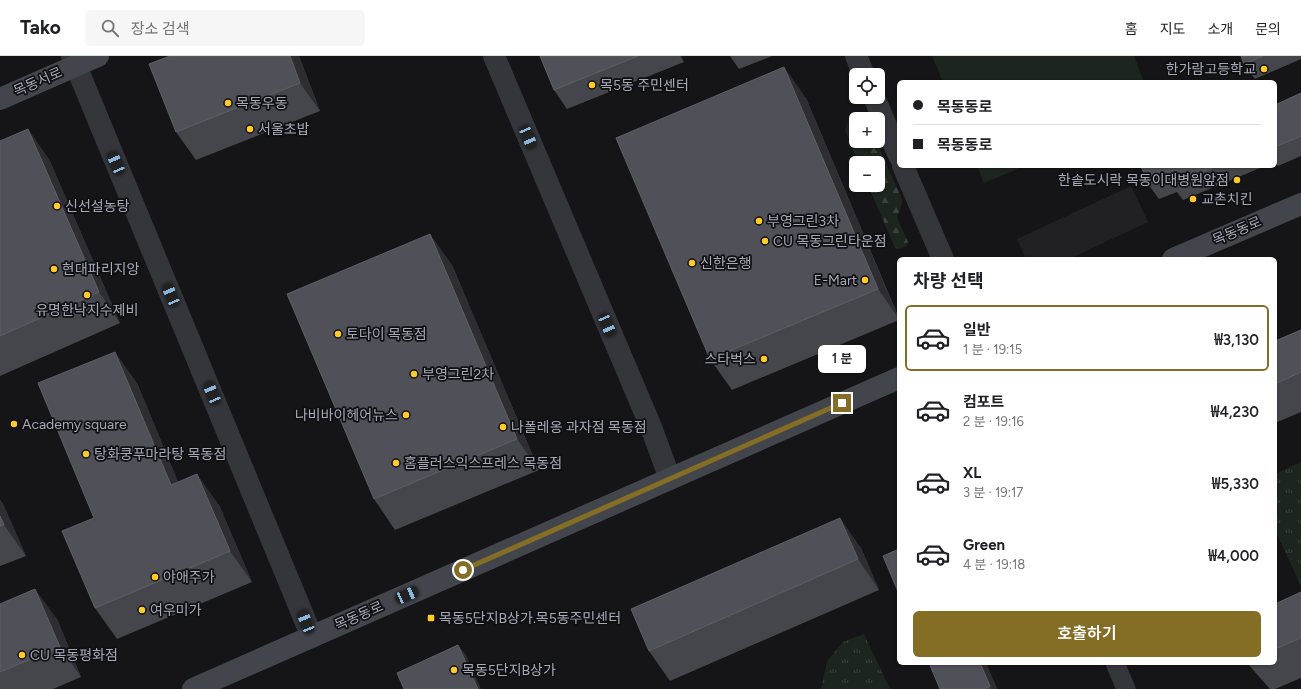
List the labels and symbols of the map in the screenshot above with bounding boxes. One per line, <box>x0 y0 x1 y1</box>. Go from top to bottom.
place label: 한가람고등학교 <box>1166 61 1256 78</box>
street label: 목동서로 <box>11 64 65 100</box>
marker: 한가람고등학교 <box>1259 64 1269 74</box>
place label: 목5동 주민센터 <box>600 77 689 94</box>
marker: 목5동 주민센터 <box>587 80 597 90</box>
place label: 목동우동 <box>236 95 288 112</box>
marker: 목동우동 <box>223 98 233 108</box>
place label: 서울초밥 <box>258 121 310 138</box>
marker: 서울초밥 <box>245 124 255 134</box>
car <box>518 124 538 150</box>
car <box>106 150 126 176</box>
place label: 한솥도시락 목동이대병원앞점 <box>1058 172 1229 189</box>
marker: 한솥도시락 목동이대병원앞점 <box>1232 175 1242 185</box>
place label: 교촌치킨 <box>1201 191 1253 208</box>
marker: 교촌치킨 <box>1188 194 1198 204</box>
place label: 신선설농탕 <box>65 198 130 215</box>
marker: 신선설농탕 <box>52 201 62 211</box>
place label: 부영그린3차 <box>767 213 839 230</box>
street label: 목동동로 <box>1210 213 1264 249</box>
marker: 부영그린3차 <box>754 216 764 226</box>
place label: CU 목동그린타운점 <box>773 233 887 250</box>
marker: CU 목동그린타운점 <box>760 236 770 246</box>
place label: 신한은행 <box>700 255 752 272</box>
marker: 신한은행 <box>687 258 697 268</box>
place label: 현대파리지앙 <box>62 261 139 278</box>
marker: 현대파리지앙 <box>49 264 59 274</box>
place label: E-Mart <box>814 272 857 289</box>
marker: E-Mart <box>860 275 870 285</box>
car <box>161 282 181 308</box>
marker: 유명한낙지수제비 <box>82 290 92 300</box>
place label: 유명한낙지수제비 <box>35 302 139 319</box>
car <box>597 312 617 338</box>
place label: 토다이 목동점 <box>346 326 427 343</box>
marker: 토다이 목동점 <box>333 329 343 339</box>
callout: 1 분 <box>818 345 866 373</box>
place label: 스타벅스 <box>704 351 756 368</box>
marker: 스타벅스 <box>759 354 769 364</box>
place label: 부영그린2차 <box>422 366 494 383</box>
marker: 부영그린2차 <box>409 369 419 379</box>
car <box>202 380 222 406</box>
route end <box>833 394 851 412</box>
place label: 나비바이헤어뉴스 <box>295 407 398 424</box>
marker: 나비바이헤어뉴스 <box>401 410 411 420</box>
place label: Academy square <box>22 416 127 433</box>
marker: Academy square <box>9 419 19 429</box>
place label: 나폴레옹 과자점 목동점 <box>511 419 647 436</box>
marker: 나폴레옹 과자점 목동점 <box>498 422 508 432</box>
place label: 탕화쿵푸마라탕 목동점 <box>94 446 226 463</box>
marker: 탕화쿵푸마라탕 목동점 <box>81 449 91 459</box>
place label: 홈플러스익스프레스 목동점 <box>404 455 562 472</box>
marker: 홈플러스익스프레스 목동점 <box>391 458 401 468</box>
route start <box>454 561 472 579</box>
place label: 야애주가 <box>163 569 215 586</box>
marker: 야애주가 <box>150 572 160 582</box>
car <box>394 585 420 605</box>
street label: 목동동로 <box>332 598 386 634</box>
place label: 여우미가 <box>150 602 202 619</box>
marker: 여우미가 <box>137 605 147 615</box>
car <box>296 609 316 635</box>
place label: 목동5단지B상가.목5동주민센터 <box>439 610 621 627</box>
marker: 목동5단지B상가.목5동주민센터 <box>426 613 436 623</box>
place label: CU 목동평화점 <box>30 647 118 664</box>
marker: CU 목동평화점 <box>17 650 27 660</box>
place label: 목동5단지B상가 <box>462 662 556 679</box>
marker: 목동5단지B상가 <box>449 665 459 675</box>

